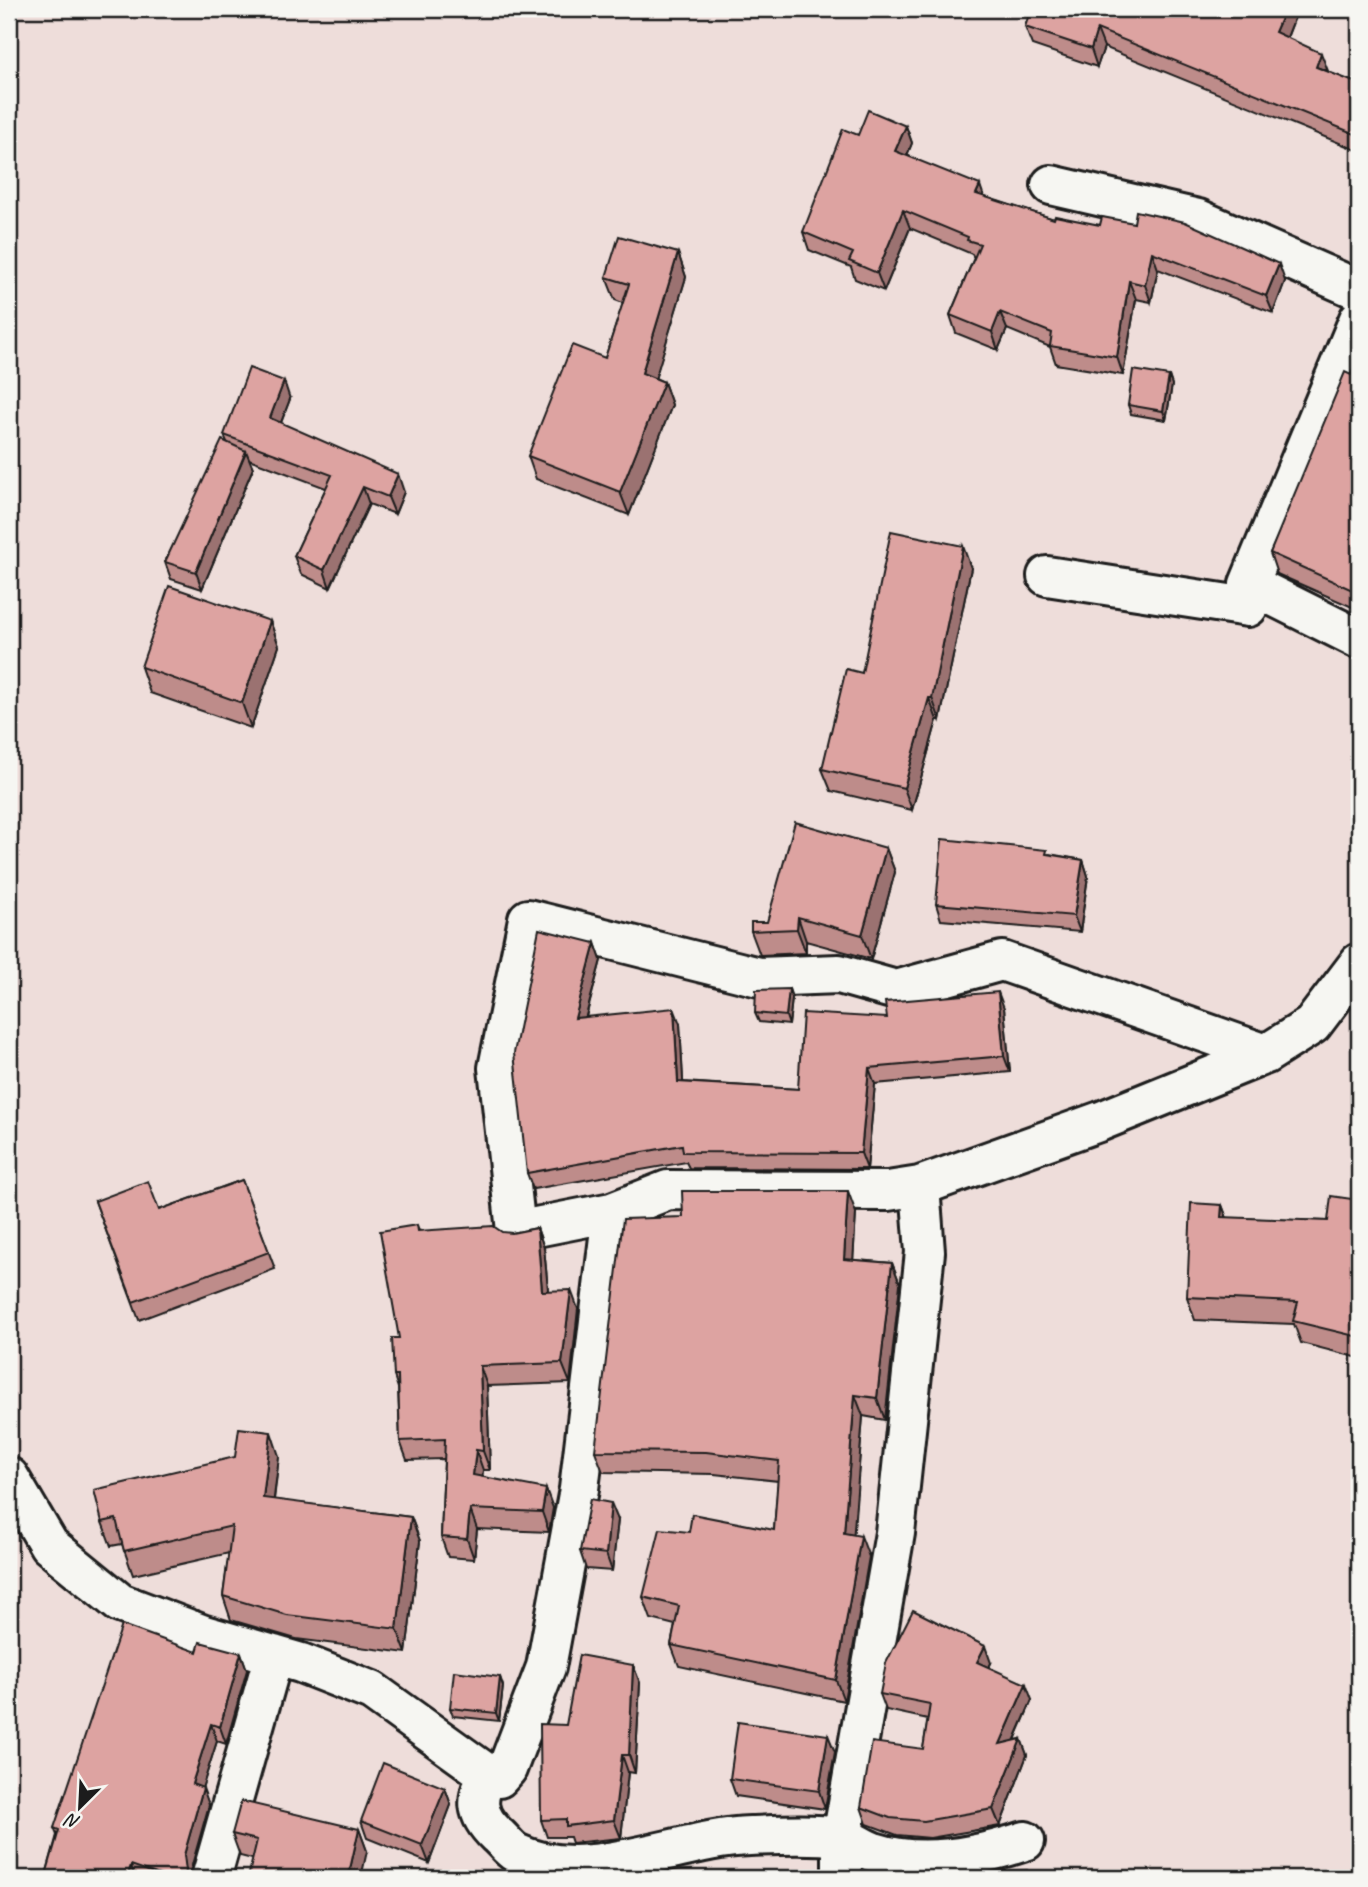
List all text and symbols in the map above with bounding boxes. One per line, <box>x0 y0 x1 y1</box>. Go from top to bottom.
north arrow <box>46 1772 116 1842</box>
text: N <box>60 1807 84 1835</box>

